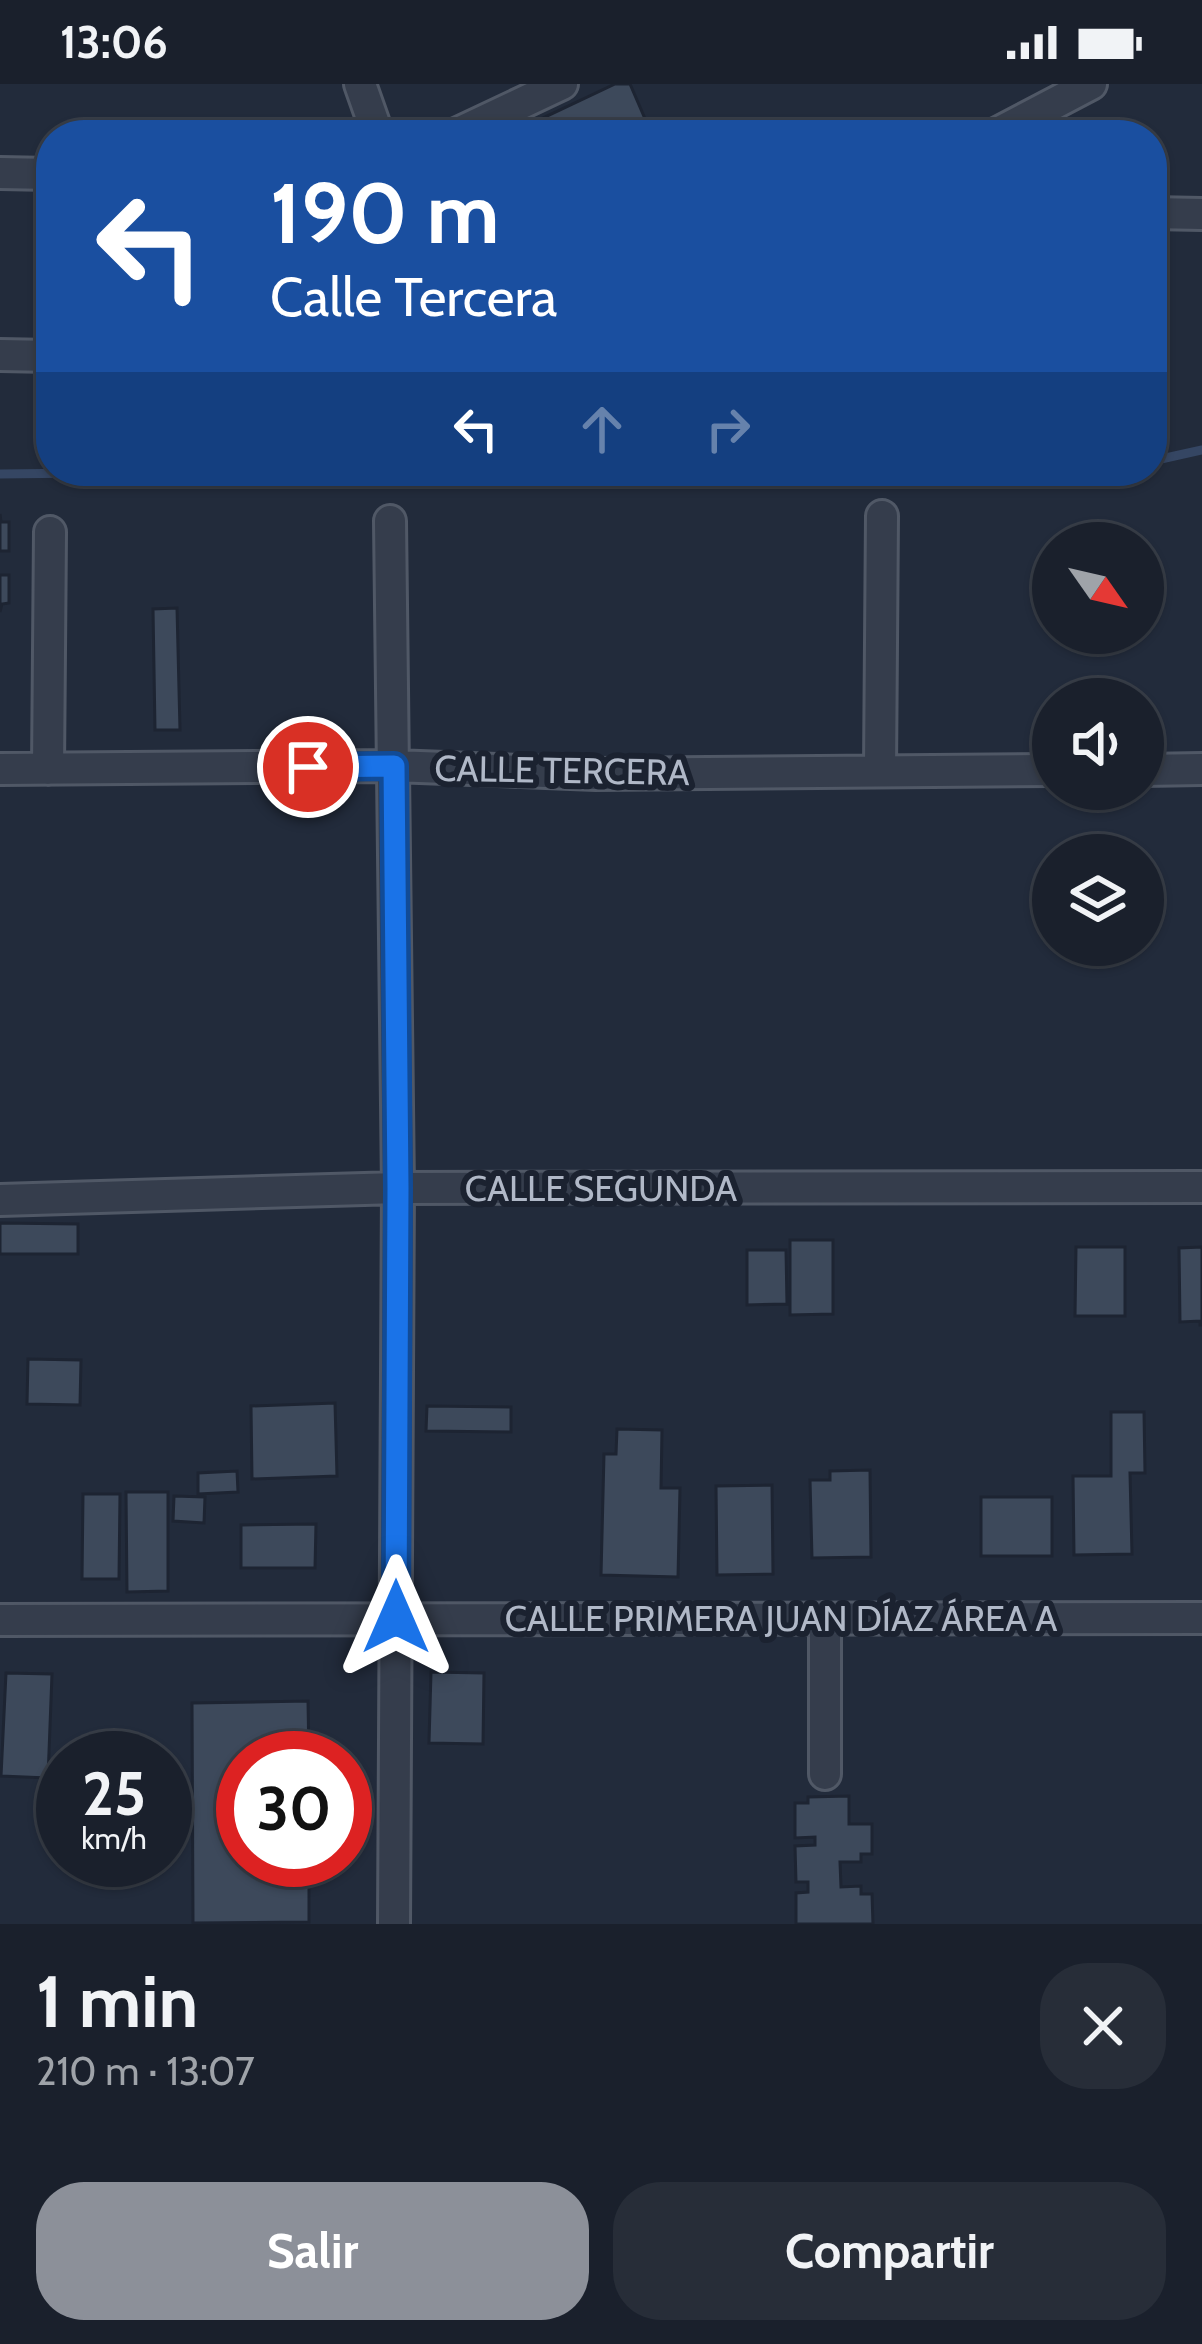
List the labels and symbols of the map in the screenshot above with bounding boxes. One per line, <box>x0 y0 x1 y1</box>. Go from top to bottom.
north arrow <box>1032 522 1164 654</box>
pin <box>257 716 359 818</box>
street label: CALLE TERCERA <box>434 746 690 794</box>
street label: CALLE SEGUNDA <box>465 1166 737 1210</box>
position arrow <box>333 1554 459 1680</box>
street label: CALLE PRIMERA JUAN DÍAZ ÁREA A <box>505 1596 1057 1640</box>
speed limit sign: 30 <box>216 1731 372 1887</box>

